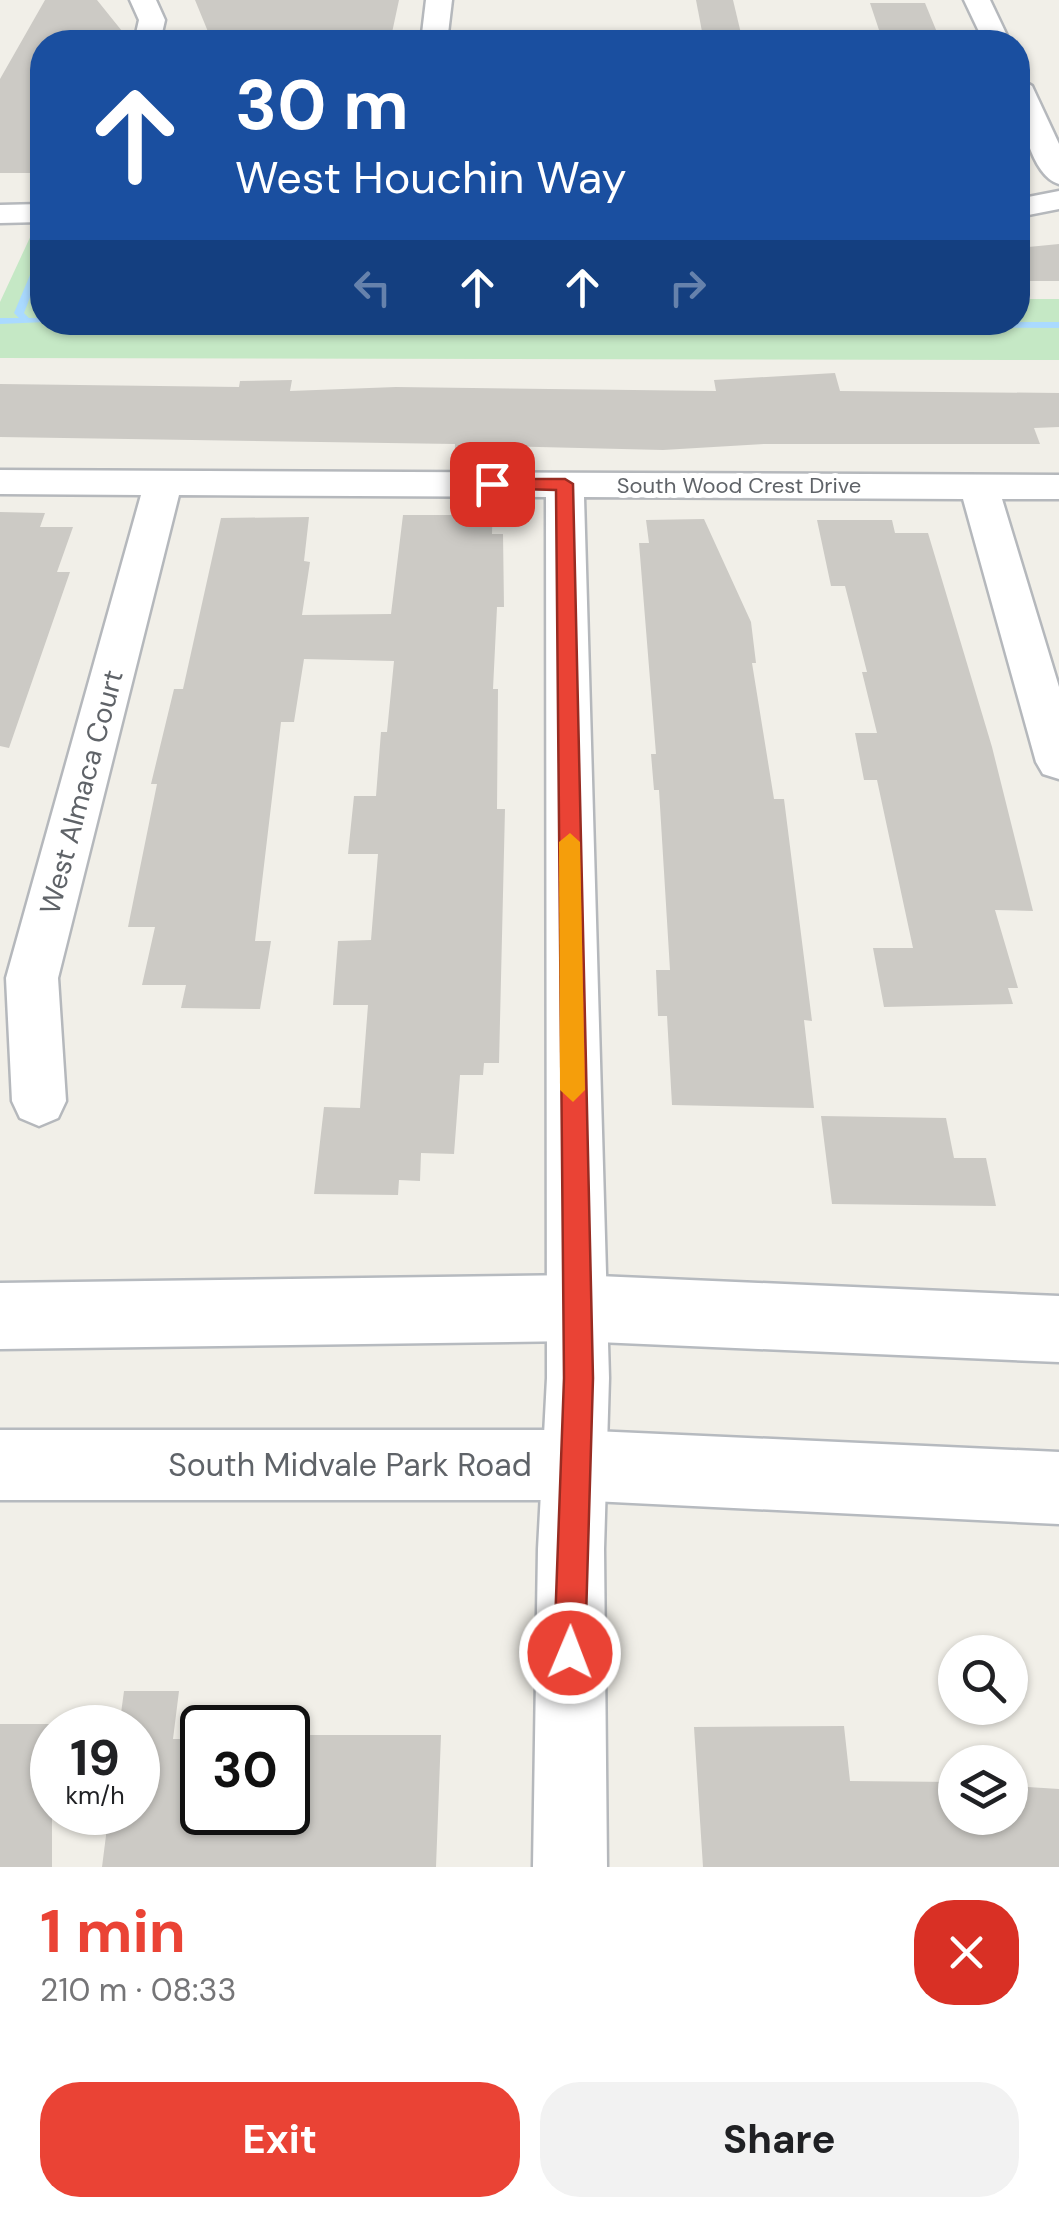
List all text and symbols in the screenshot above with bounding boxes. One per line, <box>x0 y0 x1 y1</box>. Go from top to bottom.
text: 30 m <box>235 60 409 151</box>
icon: ahead <box>70 70 200 200</box>
text: West Houchin Way <box>235 148 627 207</box>
icon: left <box>345 260 400 315</box>
icon: ahead <box>450 260 505 315</box>
icon: ahead <box>555 260 610 315</box>
icon: right <box>660 260 715 315</box>
pin <box>450 442 535 527</box>
icon: arrive <box>465 457 520 512</box>
street label: South Wood Crest Drive <box>617 471 861 500</box>
street label: West Almaca Court <box>31 666 132 918</box>
street label: South Midvale Park Road <box>168 1444 532 1486</box>
position arrow <box>518 1601 622 1705</box>
map controls <box>938 1635 1028 1835</box>
button: search <box>938 1635 1028 1725</box>
speed limit sign: 30 <box>180 1705 310 1835</box>
text: 19 <box>70 1725 120 1791</box>
button: layers <box>938 1745 1028 1835</box>
text: km/h <box>65 1779 125 1812</box>
text: 1 min <box>40 1892 186 1971</box>
button: close <box>914 1900 1019 2005</box>
text: 210 m · 08:33 <box>40 1969 236 2011</box>
button: Exit <box>40 2082 520 2197</box>
button: Share <box>540 2082 1019 2197</box>

